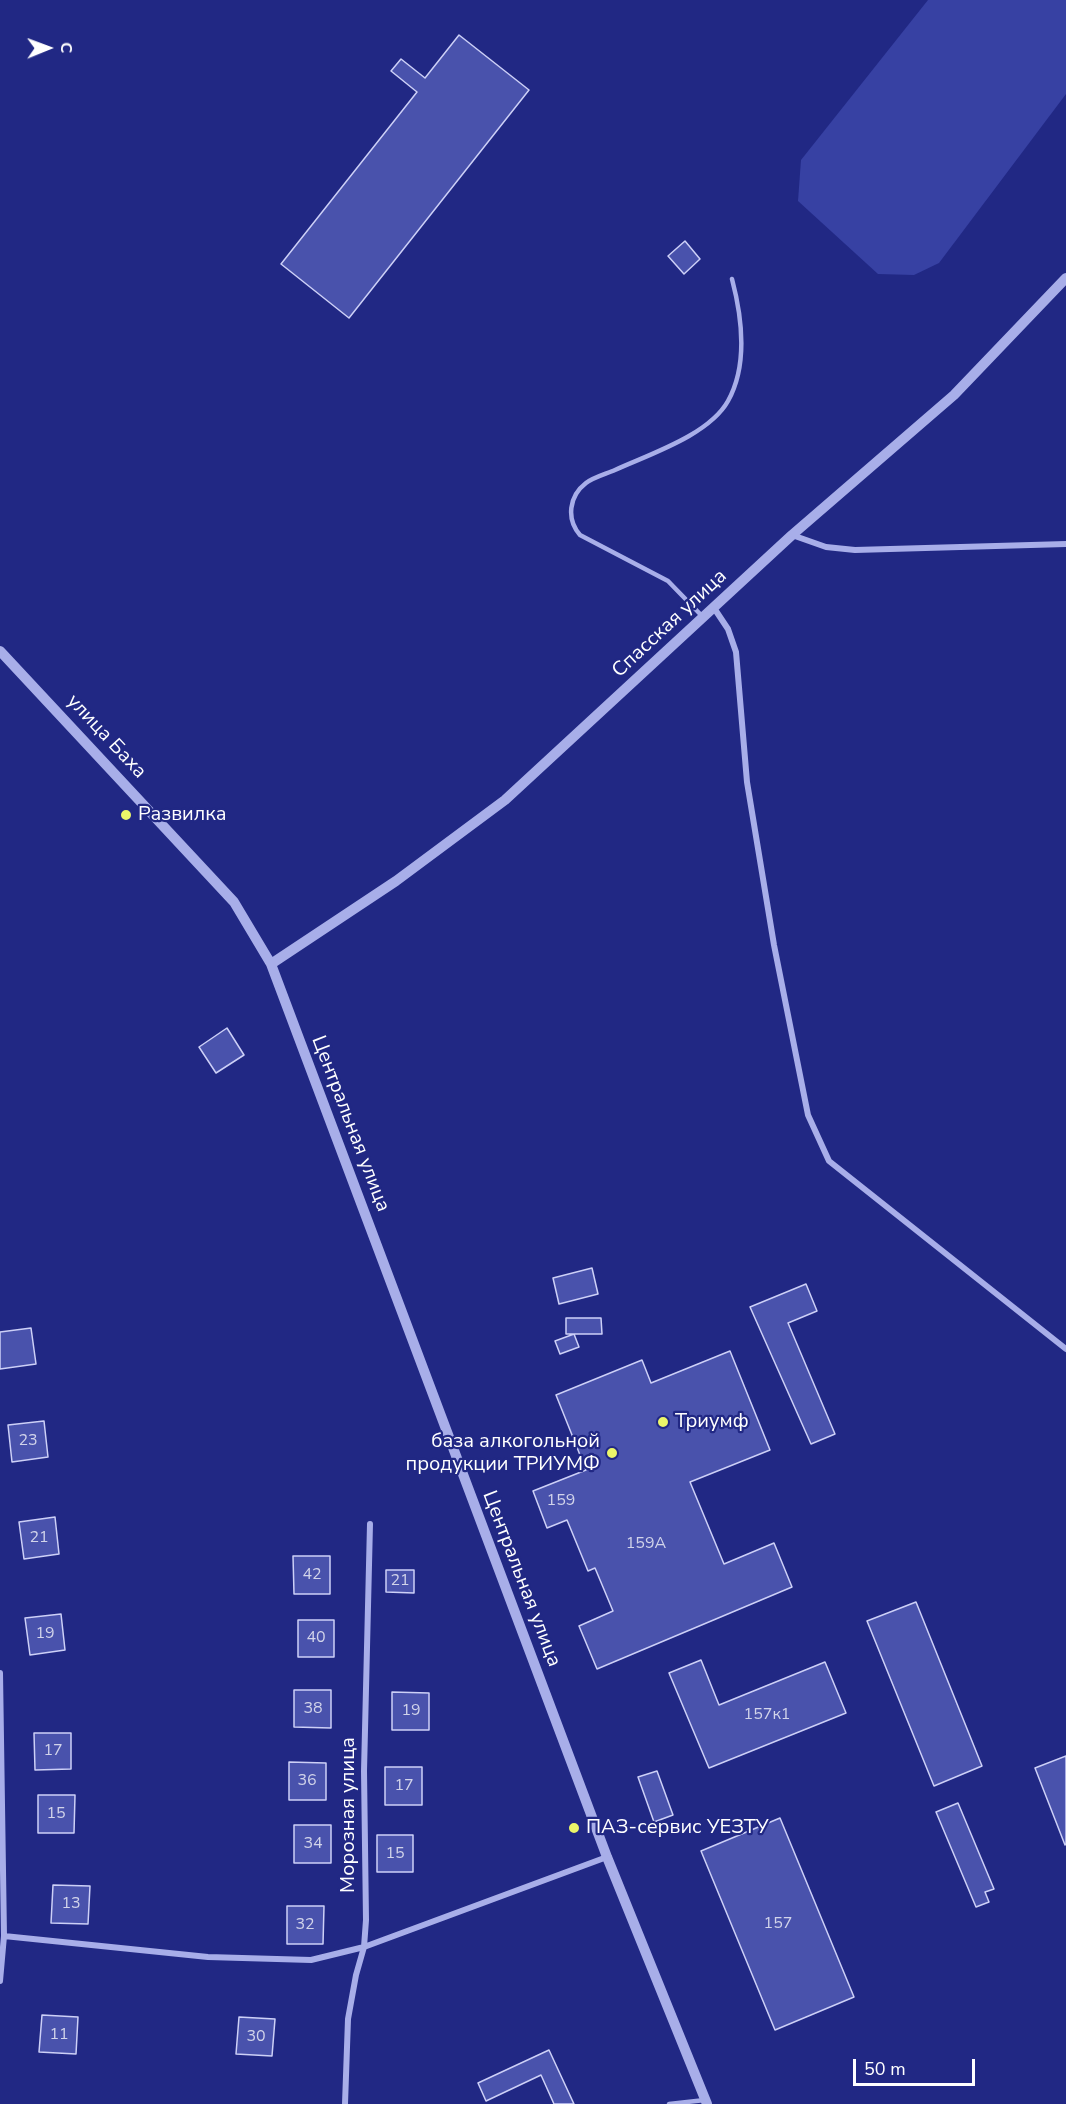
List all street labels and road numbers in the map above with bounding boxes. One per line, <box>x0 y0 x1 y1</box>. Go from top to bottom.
street label: Спасская улица <box>608 565 732 683</box>
street label: улица Баха <box>61 690 151 784</box>
street label: Центральная улица <box>305 1033 395 1215</box>
street label: Центральная улица <box>476 1488 566 1670</box>
street label: Морозная улица <box>337 1737 361 1893</box>

